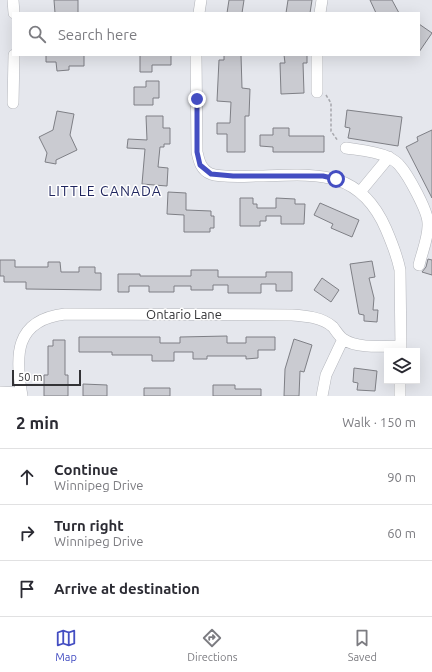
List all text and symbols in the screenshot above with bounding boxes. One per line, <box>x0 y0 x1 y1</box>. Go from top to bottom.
search box <box>12 12 420 56</box>
icon: search <box>26 23 48 45</box>
text: Search here <box>58 26 137 43</box>
route end <box>188 90 206 108</box>
route start <box>327 170 345 188</box>
district label: LITTLE CANADA <box>48 183 162 199</box>
street label: Ontario Lane <box>146 307 222 321</box>
map controls <box>384 348 420 384</box>
button: layers <box>384 348 420 384</box>
scale bar <box>12 368 81 387</box>
text: 50 m <box>18 371 42 383</box>
text: 2 min <box>16 413 59 432</box>
text: Walk · 150 m <box>342 415 416 429</box>
text: Continue <box>54 461 118 478</box>
icon: ahead <box>16 466 38 488</box>
text: 90 m <box>387 470 416 484</box>
text: Winnipeg Drive <box>54 478 143 492</box>
text: Turn right <box>54 517 124 534</box>
icon: right <box>16 522 38 544</box>
text: 60 m <box>387 526 416 540</box>
text: Winnipeg Drive <box>54 534 143 548</box>
icon: arrive <box>16 578 38 600</box>
text: Arrive at destination <box>54 580 200 597</box>
tab: Map <box>55 627 77 663</box>
tab: Directions <box>187 627 237 663</box>
tab: Saved <box>348 627 377 663</box>

